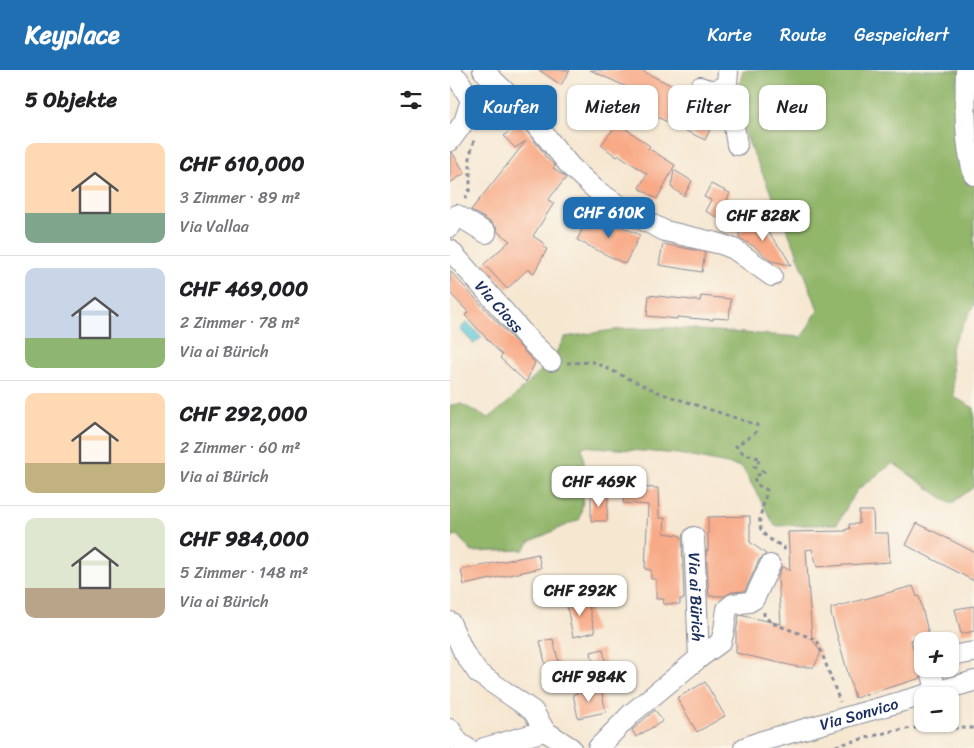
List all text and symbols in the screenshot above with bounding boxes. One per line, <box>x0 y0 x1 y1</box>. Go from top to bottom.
text: Keyplace <box>25 14 120 56</box>
text: Karte <box>707 19 752 51</box>
text: Route <box>780 19 826 51</box>
text: Gespeichert <box>854 19 949 51</box>
text: 5 Objekte <box>25 81 117 119</box>
chip: Kaufen <box>465 85 557 130</box>
chip: Mieten <box>567 85 658 130</box>
chip: Filter <box>668 85 749 130</box>
chip: Neu <box>759 85 826 130</box>
icon: filters <box>397 86 425 114</box>
text: CHF 610,000 <box>180 145 305 183</box>
icon: home <box>65 163 125 223</box>
text: 3 Zimmer · 89 m² <box>180 183 300 212</box>
pin: CHF 610K <box>557 196 661 239</box>
text: CHF 610K <box>574 198 644 227</box>
pin: CHF 828K <box>711 200 815 242</box>
text: CHF 828K <box>727 201 799 230</box>
text: Via Vallaa <box>180 212 249 241</box>
text: CHF 469,000 <box>180 270 308 308</box>
street label: Via Cioss <box>468 273 532 340</box>
icon: home <box>65 288 125 348</box>
text: 2 Zimmer · 78 m² <box>180 308 300 337</box>
text: Via ai Bürich <box>180 337 269 366</box>
text: CHF 292,000 <box>180 395 307 433</box>
icon: home <box>65 413 125 473</box>
text: 2 Zimmer · 60 m² <box>180 433 300 462</box>
text: Via ai Bürich <box>180 462 269 491</box>
pin: CHF 469K <box>547 466 651 508</box>
text: CHF 469K <box>563 467 635 496</box>
text: CHF 984,000 <box>180 520 309 558</box>
icon: home <box>65 538 125 598</box>
street label: Via ai Bürich <box>680 552 713 642</box>
text: 5 Zimmer · 148 m² <box>180 558 308 587</box>
pin: CHF 292K <box>528 574 632 617</box>
text: CHF 292K <box>544 576 616 605</box>
text: Via ai Bürich <box>180 587 269 616</box>
map controls <box>914 632 959 732</box>
button: + <box>914 632 959 677</box>
pin: CHF 984K <box>537 660 641 703</box>
text: CHF 984K <box>552 662 626 691</box>
button: − <box>914 687 959 732</box>
street label: Via Sonvico <box>816 689 902 739</box>

